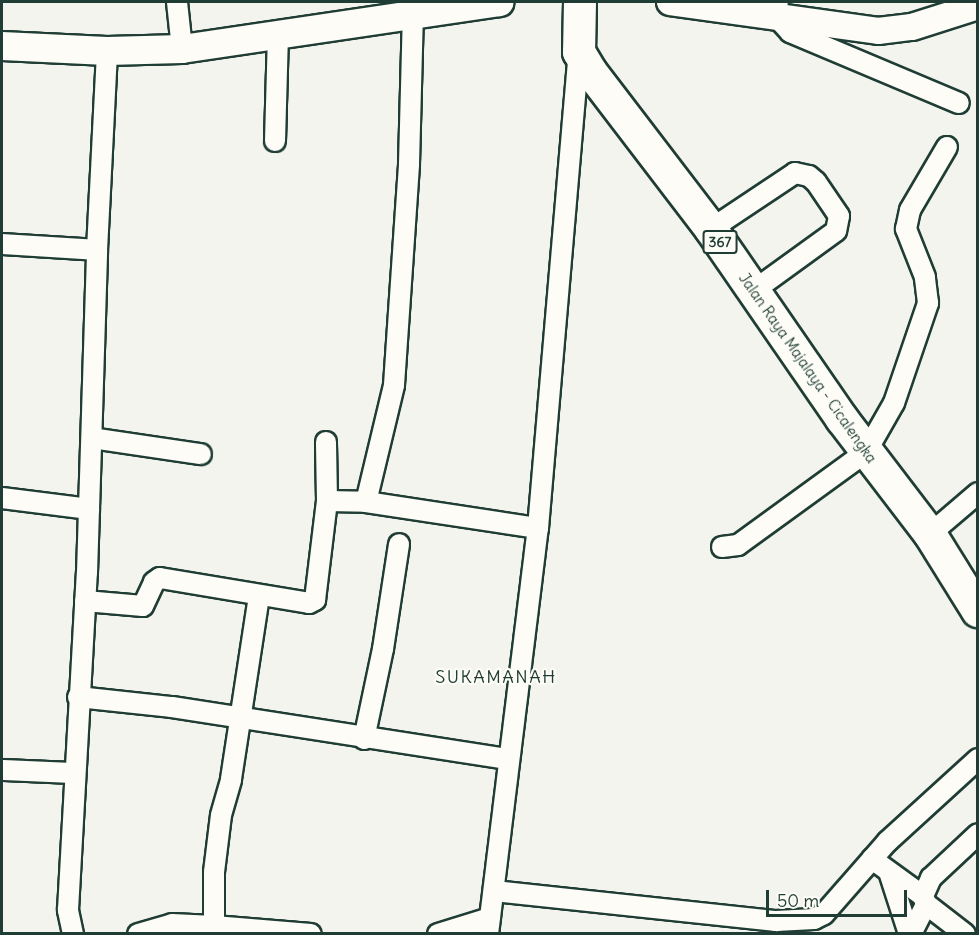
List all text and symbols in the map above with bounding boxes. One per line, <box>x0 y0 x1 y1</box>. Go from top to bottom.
road number: 367 <box>702 231 738 253</box>
street label: Jalan Raya Majalaya - Cicalengka <box>735 269 881 467</box>
district label: SUKAMANAH <box>435 666 557 688</box>
scale bar <box>769 878 910 916</box>
text: 50 m <box>777 889 819 912</box>

